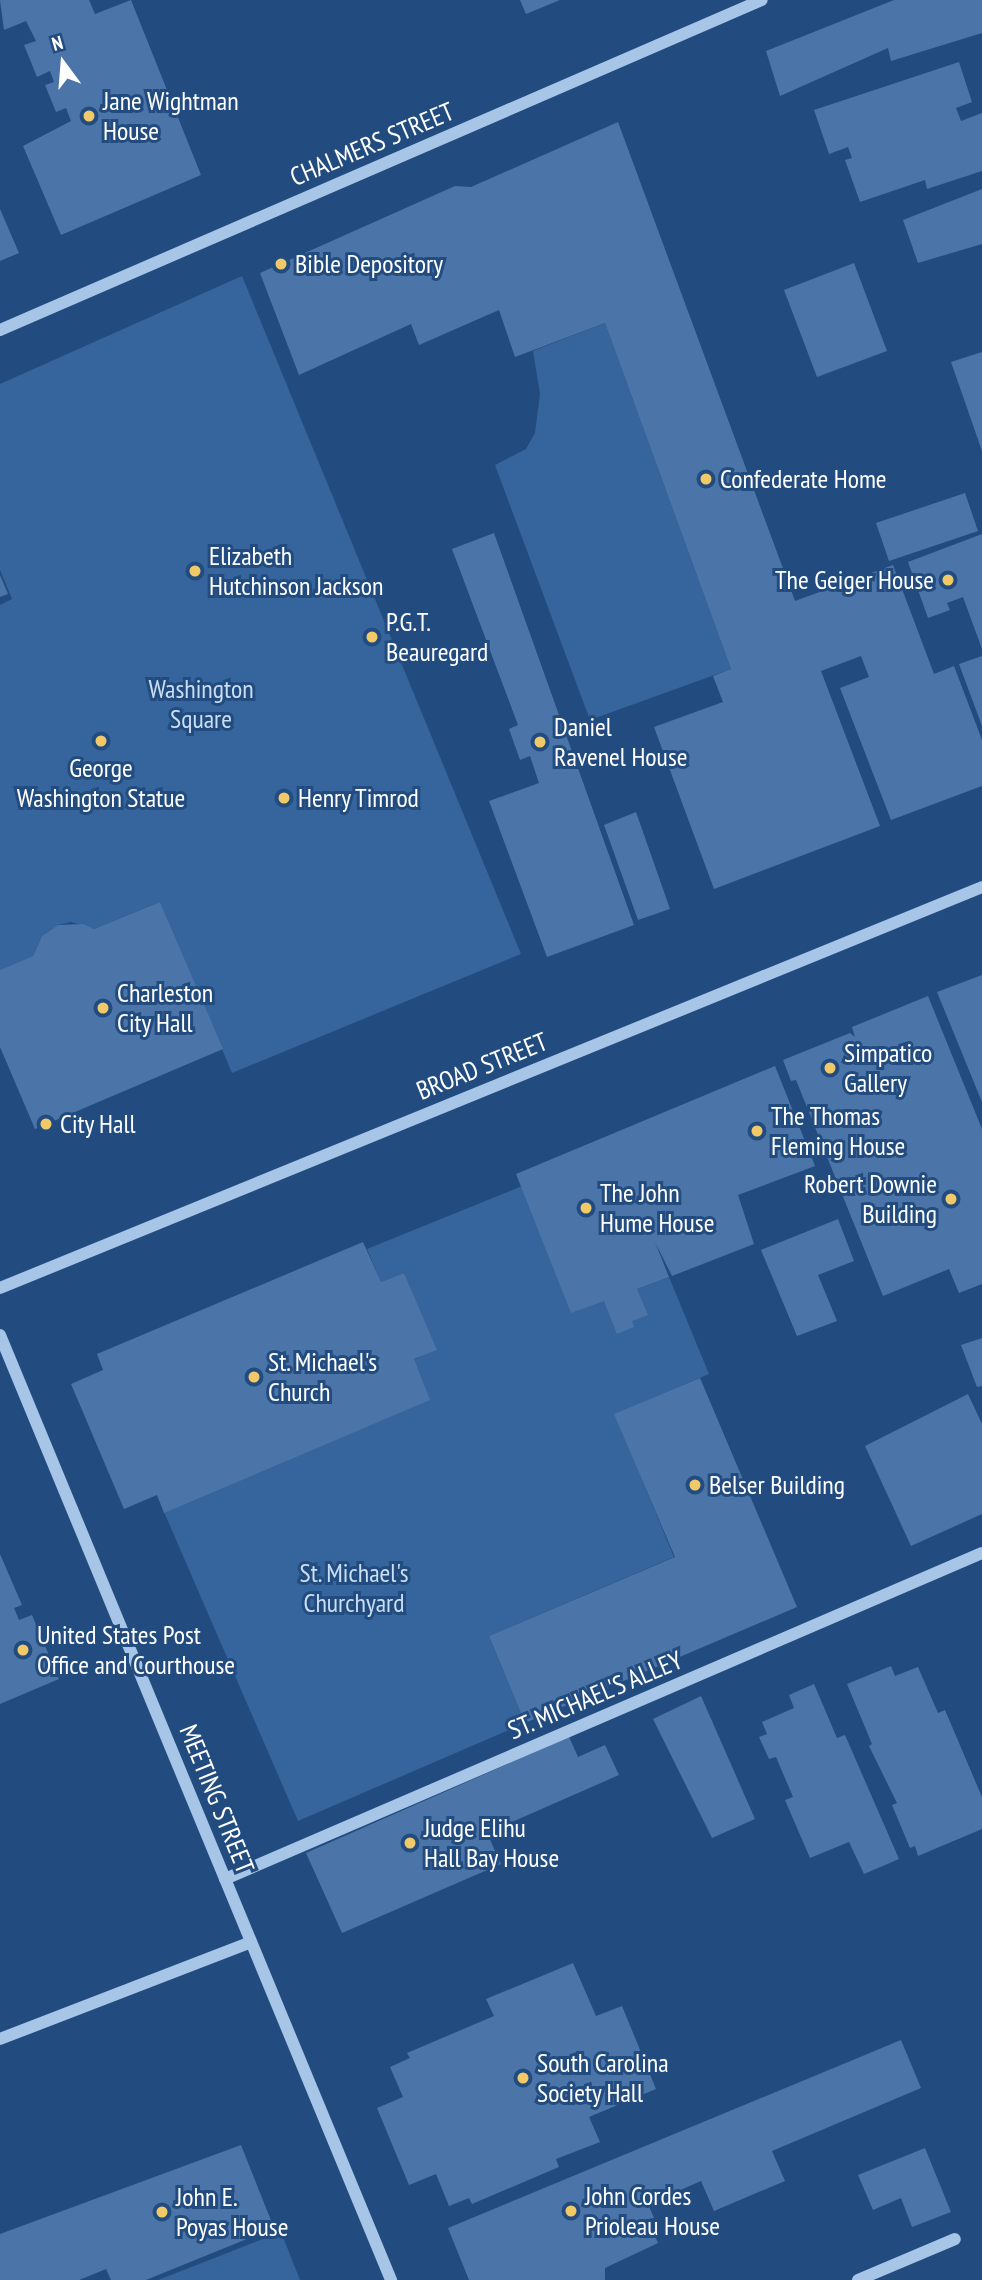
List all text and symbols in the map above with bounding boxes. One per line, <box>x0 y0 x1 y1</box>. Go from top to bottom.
north arrow <box>28 28 98 98</box>
text: N <box>49 30 65 56</box>
place label: Jane Wightman House <box>103 85 239 146</box>
street label: CHALMERS STREET <box>285 95 459 193</box>
marker: Jane Wightman House <box>81 108 97 124</box>
place label: Bible Depository <box>295 248 443 280</box>
marker: Bible Depository <box>273 256 289 272</box>
place label: Confederate Home <box>720 463 887 495</box>
marker: Confederate Home <box>698 471 714 487</box>
place label: Elizabeth Hutchinson Jackson <box>209 540 383 602</box>
marker: Elizabeth Hutchinson Jackson <box>187 563 203 579</box>
place label: The Geiger House <box>775 564 934 596</box>
marker: The Geiger House <box>940 572 956 588</box>
place label: P.G.T. Beauregard <box>386 606 488 668</box>
marker: P.G.T. Beauregard <box>364 629 380 645</box>
park label: Washington Square <box>148 673 254 734</box>
place label: Daniel Ravenel House <box>554 711 687 772</box>
marker: George Washington Statue <box>93 733 109 749</box>
marker: Daniel Ravenel House <box>532 734 548 750</box>
place label: George Washington Statue <box>17 752 185 814</box>
place label: Henry Timrod <box>298 782 420 814</box>
marker: Henry Timrod <box>276 790 292 806</box>
place label: Charleston City Hall <box>117 977 213 1038</box>
marker: Charleston City Hall <box>95 1000 111 1016</box>
street label: BROAD STREET <box>412 1026 552 1106</box>
place label: Simpatico Gallery <box>844 1037 932 1098</box>
marker: Simpatico Gallery <box>822 1060 838 1076</box>
place label: The Thomas Fleming House <box>771 1100 905 1162</box>
place label: City Hall <box>60 1108 136 1140</box>
marker: City Hall <box>38 1116 54 1132</box>
marker: The Thomas Fleming House <box>749 1123 765 1139</box>
place label: Robert Downie Building <box>804 1168 937 1230</box>
place label: The John Hume House <box>600 1177 714 1238</box>
marker: Robert Downie Building <box>943 1191 959 1207</box>
marker: The John Hume House <box>578 1200 594 1216</box>
place label: St. Michael's Church <box>268 1346 379 1408</box>
marker: St. Michael's Church <box>246 1369 262 1385</box>
place label: Belser Building <box>709 1469 845 1501</box>
marker: Belser Building <box>687 1477 703 1493</box>
park label: St. Michael's Churchyard <box>299 1557 409 1618</box>
place label: United States Post Office and Courthouse <box>37 1619 235 1680</box>
marker: United States Post Office and Courthouse <box>15 1642 31 1658</box>
street label: ST. MICHAEL'S ALLEY <box>502 1644 688 1746</box>
street label: MEETING STREET <box>173 1720 261 1878</box>
place label: Judge Elihu Hall Bay House <box>424 1812 560 1874</box>
marker: Judge Elihu Hall Bay House <box>402 1835 418 1851</box>
place label: South Carolina Society Hall <box>537 2047 669 2108</box>
marker: South Carolina Society Hall <box>515 2070 531 2086</box>
place label: John Cordes Prioleau House <box>585 2180 720 2242</box>
place label: John E. Poyas House <box>176 2181 288 2242</box>
marker: John Cordes Prioleau House <box>563 2203 579 2219</box>
marker: John E. Poyas House <box>154 2204 170 2220</box>

